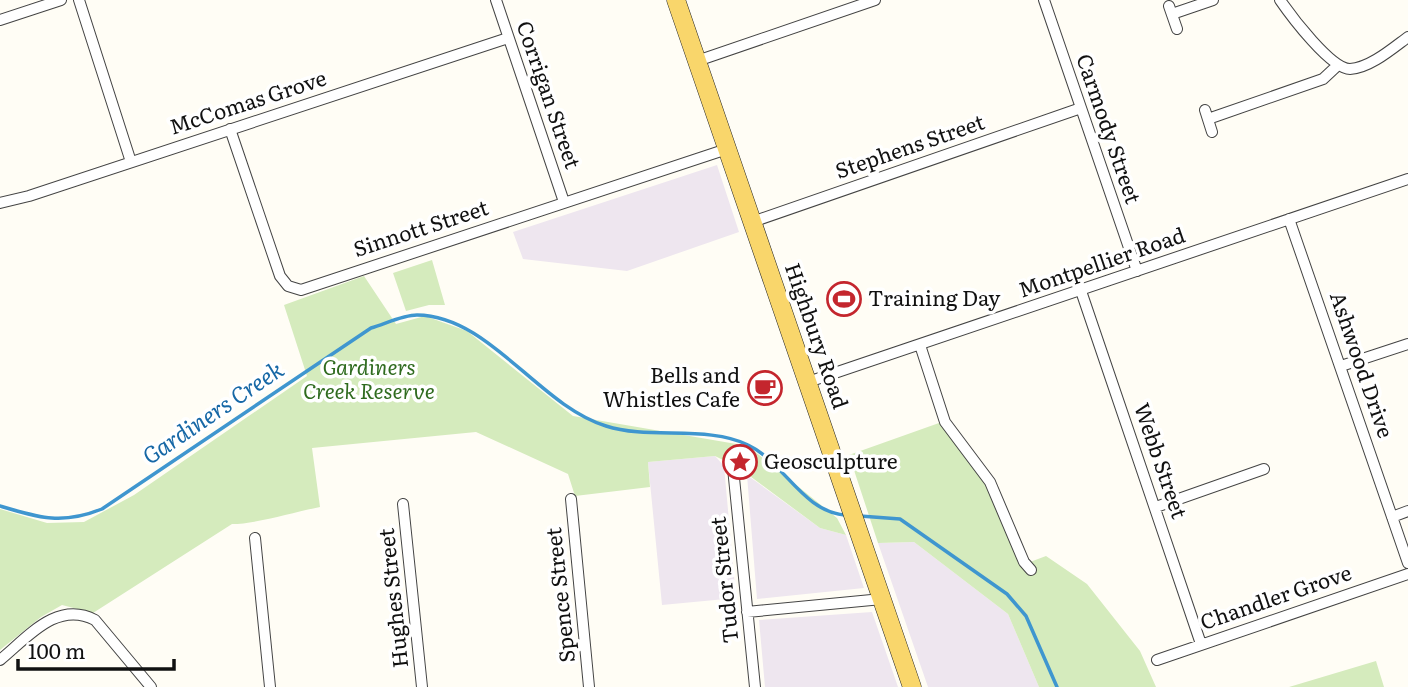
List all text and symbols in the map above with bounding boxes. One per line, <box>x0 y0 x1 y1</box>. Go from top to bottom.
street label: Corrigan Street <box>511 16 590 173</box>
street label: Carmody Street <box>1070 49 1151 208</box>
street label: McComas Grove <box>165 61 330 141</box>
street label: Stephens Street <box>830 104 988 185</box>
street label: Sinnott Street <box>349 190 492 263</box>
street label: Montpellier Road <box>1014 218 1189 304</box>
street label: Highbury Road <box>779 258 858 412</box>
sports icon: Training Day <box>825 280 863 318</box>
place label: Training Day <box>868 281 1001 312</box>
street label: Ashwood Drive <box>1324 287 1403 441</box>
park label: Gardiners Creek Reserve <box>303 350 435 405</box>
water label: Gardiners Creek <box>134 351 290 471</box>
place label: Bells and Whistles Cafe <box>603 358 740 413</box>
cafe icon: Bells and Whistles Cafe <box>746 369 784 407</box>
street label: Webb Street <box>1128 398 1197 523</box>
place icon: Geosculpture <box>721 443 759 481</box>
place label: Geosculpture <box>764 444 898 475</box>
street label: Tudor Street <box>700 515 745 645</box>
street label: Hughes Street <box>369 526 414 670</box>
street label: Spence Street <box>536 526 581 664</box>
street label: Chandler Grove <box>1195 555 1355 636</box>
scale bar <box>18 628 173 672</box>
text: 100 m <box>28 634 85 665</box>

